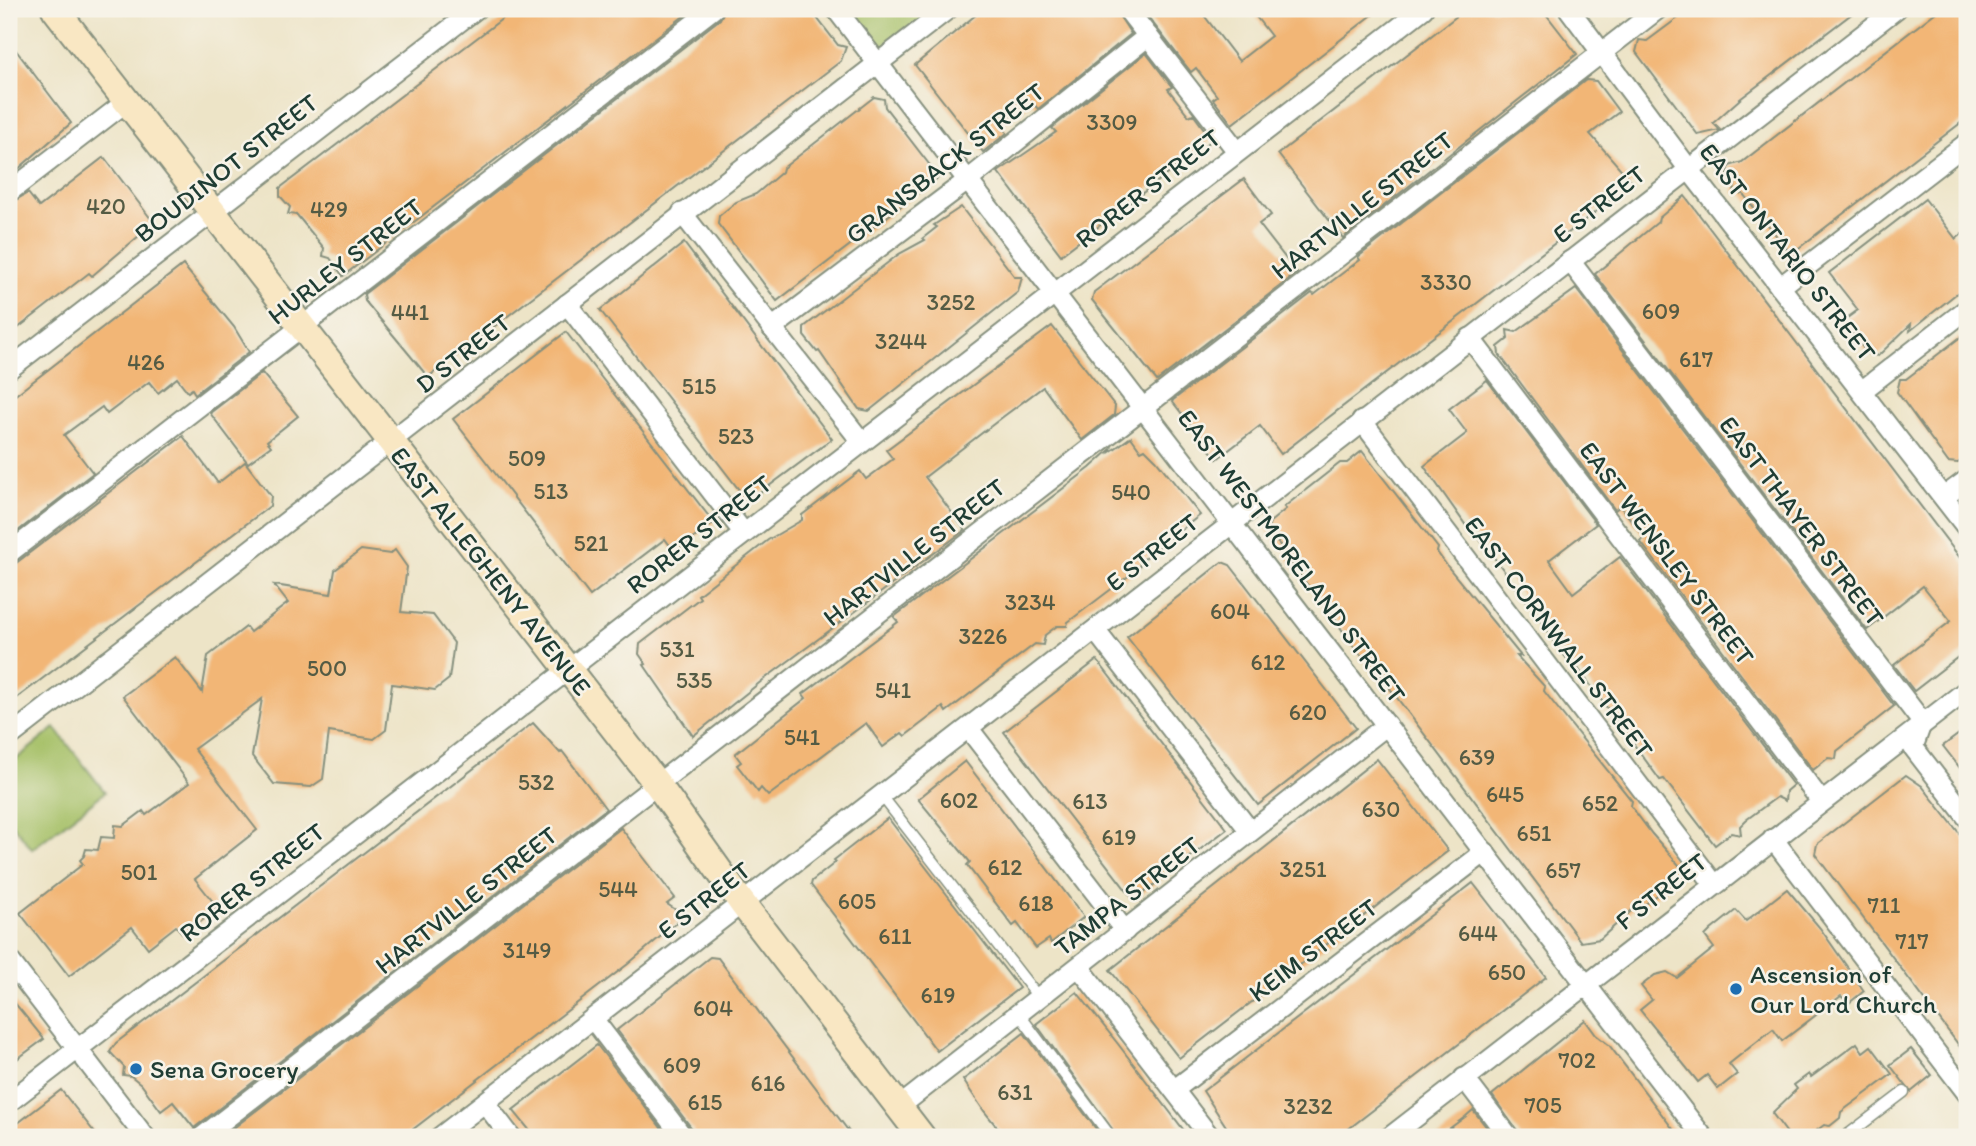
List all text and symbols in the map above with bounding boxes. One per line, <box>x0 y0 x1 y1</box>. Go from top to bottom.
street label: GRANSBACK STREET <box>839 75 1051 251</box>
street label: BOUDINOT STREET <box>128 86 324 250</box>
house number: 3309 <box>1086 108 1138 136</box>
street label: RORER STREET <box>1069 121 1227 255</box>
street label: HARTVILLE STREET <box>1264 124 1460 286</box>
street label: EAST ONTARIO STREET <box>1693 136 1884 368</box>
street label: E STREET <box>1546 158 1652 250</box>
street label: HURLEY STREET <box>261 190 429 331</box>
house number: 420 <box>86 192 126 220</box>
house number: 429 <box>310 195 348 223</box>
house number: 3330 <box>1420 268 1472 296</box>
house number: 3252 <box>927 288 975 316</box>
house number: 609 <box>1642 297 1680 325</box>
house number: 441 <box>391 298 429 326</box>
street label: D STREET <box>409 306 517 400</box>
house number: 3244 <box>875 327 927 355</box>
house number: 617 <box>1679 345 1713 373</box>
house number: 426 <box>127 348 165 376</box>
house number: 515 <box>682 372 716 400</box>
street label: EAST WESTMORELAND STREET <box>1171 403 1413 710</box>
street label: EAST THAYER STREET <box>1712 410 1892 633</box>
house number: 523 <box>718 422 754 450</box>
street label: EAST WENSLEY STREET <box>1573 435 1762 671</box>
street label: EAST ALLEGHENY AVENUE <box>384 440 598 702</box>
house number: 509 <box>508 444 546 472</box>
street label: RORER STREET <box>620 467 778 601</box>
street label: HARTVILLE STREET <box>816 471 1012 633</box>
house number: 513 <box>533 477 569 505</box>
house number: 540 <box>1111 478 1151 506</box>
street label: E STREET <box>1099 506 1205 598</box>
street label: EAST CORNWALL STREET <box>1458 510 1661 765</box>
house number: 521 <box>574 529 609 557</box>
house number: 3234 <box>1005 588 1056 616</box>
house number: 604 <box>1210 597 1250 625</box>
house number: 3226 <box>959 622 1007 650</box>
house number: 531 <box>659 635 695 663</box>
house number: 612 <box>1251 648 1285 676</box>
house number: 500 <box>307 654 347 682</box>
house number: 535 <box>676 666 712 694</box>
house number: 541 <box>875 676 912 704</box>
house number: 620 <box>1289 698 1327 726</box>
house number: 541 <box>784 723 821 751</box>
house number: 639 <box>1459 743 1495 771</box>
house number: 532 <box>518 768 554 796</box>
house number: 645 <box>1486 780 1524 808</box>
house number: 602 <box>940 786 978 814</box>
house number: 613 <box>1072 787 1108 815</box>
house number: 652 <box>1582 789 1618 817</box>
house number: 630 <box>1362 795 1400 823</box>
street label: RORER STREET <box>173 815 331 949</box>
street label: HARTVILLE STREET <box>368 819 564 981</box>
house number: 651 <box>1517 819 1552 847</box>
house number: 619 <box>1102 823 1136 851</box>
street label: TAMPA STREET <box>1047 829 1207 963</box>
street label: F STREET <box>1609 845 1714 937</box>
house number: 612 <box>988 853 1022 881</box>
street label: E STREET <box>651 854 757 946</box>
house number: 3251 <box>1279 855 1327 883</box>
house number: 657 <box>1545 856 1581 884</box>
house number: 501 <box>121 858 158 886</box>
house number: 544 <box>598 875 638 903</box>
house number: 605 <box>838 887 876 915</box>
house number: 618 <box>1018 889 1054 917</box>
street label: KEIM STREET <box>1242 891 1384 1009</box>
house number: 711 <box>1868 891 1901 919</box>
house number: 644 <box>1458 919 1498 947</box>
house number: 611 <box>878 922 912 950</box>
house number: 717 <box>1895 927 1929 955</box>
house number: 3149 <box>502 936 552 964</box>
house number: 650 <box>1488 958 1526 986</box>
place label: Ascension of Our Lord Church <box>1750 958 1937 1020</box>
house number: 619 <box>921 981 955 1009</box>
marker: Ascension of Our Lord Church <box>1728 981 1744 997</box>
house number: 604 <box>693 994 733 1022</box>
house number: 702 <box>1558 1046 1596 1074</box>
house number: 609 <box>663 1051 701 1079</box>
place label: Sena Grocery <box>150 1053 298 1085</box>
marker: Sena Grocery <box>128 1061 144 1077</box>
house number: 616 <box>750 1069 786 1097</box>
house number: 631 <box>997 1078 1033 1106</box>
house number: 615 <box>688 1088 722 1116</box>
house number: 705 <box>1524 1091 1562 1119</box>
house number: 3232 <box>1283 1092 1333 1120</box>

